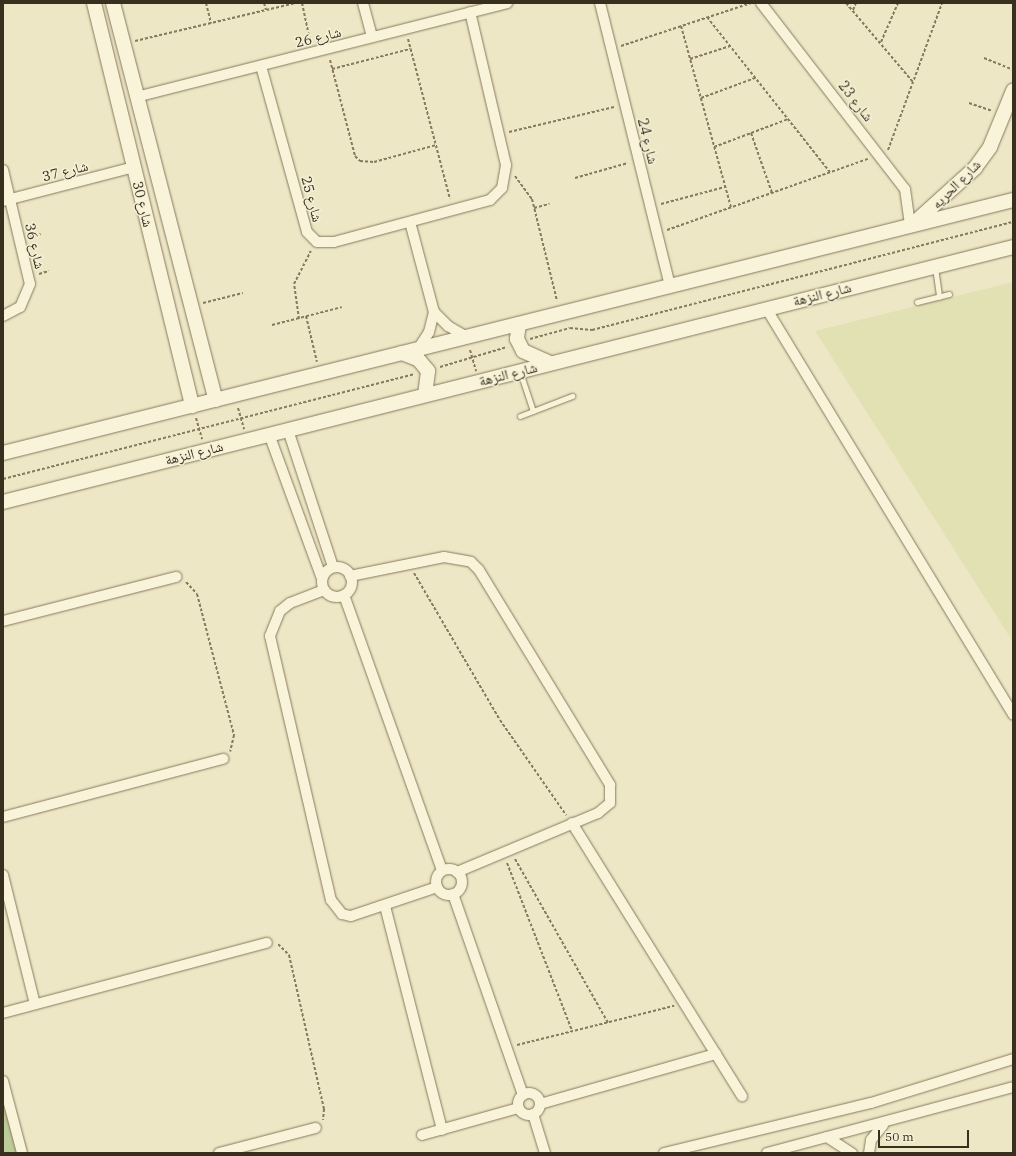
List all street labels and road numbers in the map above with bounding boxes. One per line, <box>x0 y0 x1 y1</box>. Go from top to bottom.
street label: شارع 26 <box>293 23 343 51</box>
street label: شارع 23 <box>835 77 877 125</box>
street label: شارع 24 <box>634 116 662 166</box>
street label: شارع الحريه <box>928 156 984 212</box>
street label: شارع 37 <box>40 157 90 185</box>
street label: شارع 25 <box>298 174 326 224</box>
street label: شارع 30 <box>129 179 157 229</box>
street label: شارع 36 <box>22 221 48 271</box>
street label: شارع النزهة <box>791 279 853 309</box>
street label: شارع النزهة <box>477 359 539 389</box>
street label: شارع النزهة <box>163 438 225 468</box>

